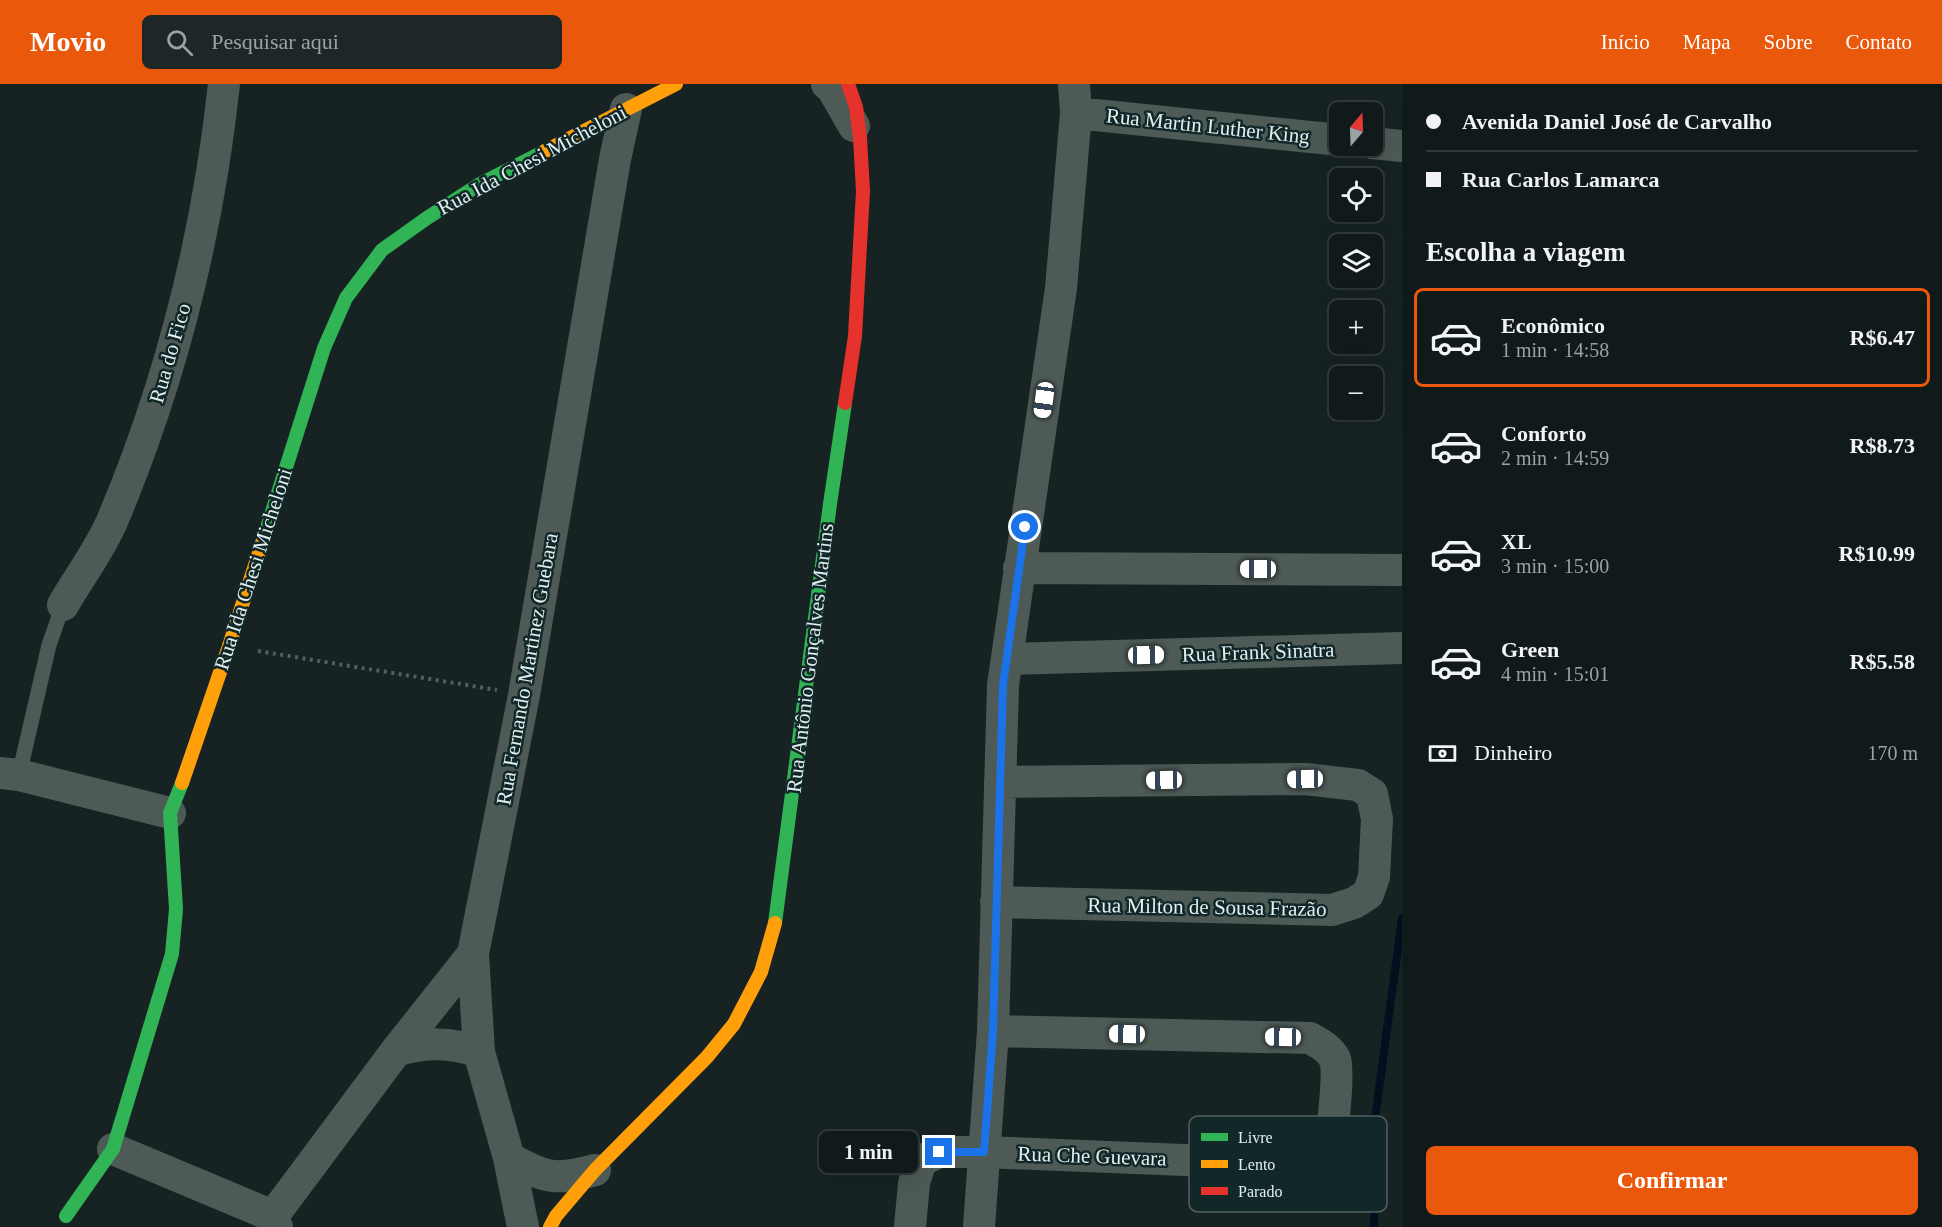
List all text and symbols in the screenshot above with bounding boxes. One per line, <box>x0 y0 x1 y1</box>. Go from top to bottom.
search box <box>142 15 562 69</box>
text: Movio <box>30 26 106 57</box>
icon: search <box>163 26 196 59</box>
text: Pesquisar aqui <box>211 29 339 54</box>
text: Início <box>1601 30 1650 54</box>
text: Mapa <box>1683 30 1731 54</box>
text: Sobre <box>1764 30 1813 54</box>
text: Contato <box>1846 30 1912 54</box>
street label: Rua Ida Chesi Micheloni <box>433 100 631 220</box>
north arrow <box>1329 102 1383 156</box>
map controls <box>1329 102 1383 420</box>
street label: Rua Martin Luther King <box>1105 103 1312 149</box>
text: Avenida Daniel José de Carvalho <box>1462 109 1772 134</box>
text: Rua Carlos Lamarca <box>1462 167 1660 192</box>
button: locate <box>1329 168 1383 222</box>
button: layers <box>1329 234 1383 288</box>
text: Escolha a viagem <box>1426 237 1626 267</box>
street label: Rua do Fico <box>144 300 196 406</box>
button: + <box>1329 300 1383 354</box>
icon: car <box>1429 311 1483 365</box>
text: Econômico <box>1501 313 1605 338</box>
text: R$6.47 <box>1850 325 1915 350</box>
text: 1 min · 14:58 <box>1501 339 1609 361</box>
button: − <box>1329 366 1383 420</box>
car <box>1033 381 1055 419</box>
icon: car <box>1429 419 1483 473</box>
text: Conforto <box>1501 421 1587 446</box>
text: R$8.73 <box>1850 433 1915 458</box>
text: 2 min · 14:59 <box>1501 447 1609 469</box>
street label: Rua Ida Chesi Micheloni <box>209 465 297 673</box>
route start <box>1011 513 1038 540</box>
street label: Rua Antônio Gonçalves Martins <box>782 522 838 794</box>
icon: car <box>1429 527 1483 581</box>
text: XL <box>1501 529 1532 554</box>
street label: Rua Fernando Martinez Guebara <box>491 530 563 807</box>
text: R$10.99 <box>1839 541 1915 566</box>
text: 3 min · 15:00 <box>1501 555 1609 577</box>
car <box>1240 560 1276 578</box>
icon: car <box>1429 635 1483 689</box>
street label: Rua Frank Sinatra <box>1181 637 1335 667</box>
text: Green <box>1501 637 1559 662</box>
car <box>1128 646 1164 664</box>
text: R$5.58 <box>1850 649 1915 674</box>
text: 4 min · 15:01 <box>1501 663 1609 685</box>
icon: cash <box>1426 737 1459 770</box>
text: Dinheiro <box>1474 740 1552 765</box>
text: 170 m <box>1867 742 1918 764</box>
car <box>1287 770 1323 788</box>
car <box>1146 771 1182 789</box>
street label: Rua Milton de Sousa Frazão <box>1087 893 1327 921</box>
car <box>1109 1025 1145 1043</box>
car <box>1265 1028 1301 1046</box>
legend <box>1189 1116 1387 1212</box>
text: Livre <box>1238 1129 1273 1146</box>
callout: 1 min <box>819 1131 918 1173</box>
route end <box>925 1138 952 1165</box>
text: 1 min <box>844 1141 893 1163</box>
street label: Rua Che Guevara <box>1017 1141 1168 1171</box>
button: Confirmar <box>1426 1146 1918 1215</box>
text: Lento <box>1238 1156 1275 1173</box>
text: Parado <box>1238 1183 1282 1200</box>

